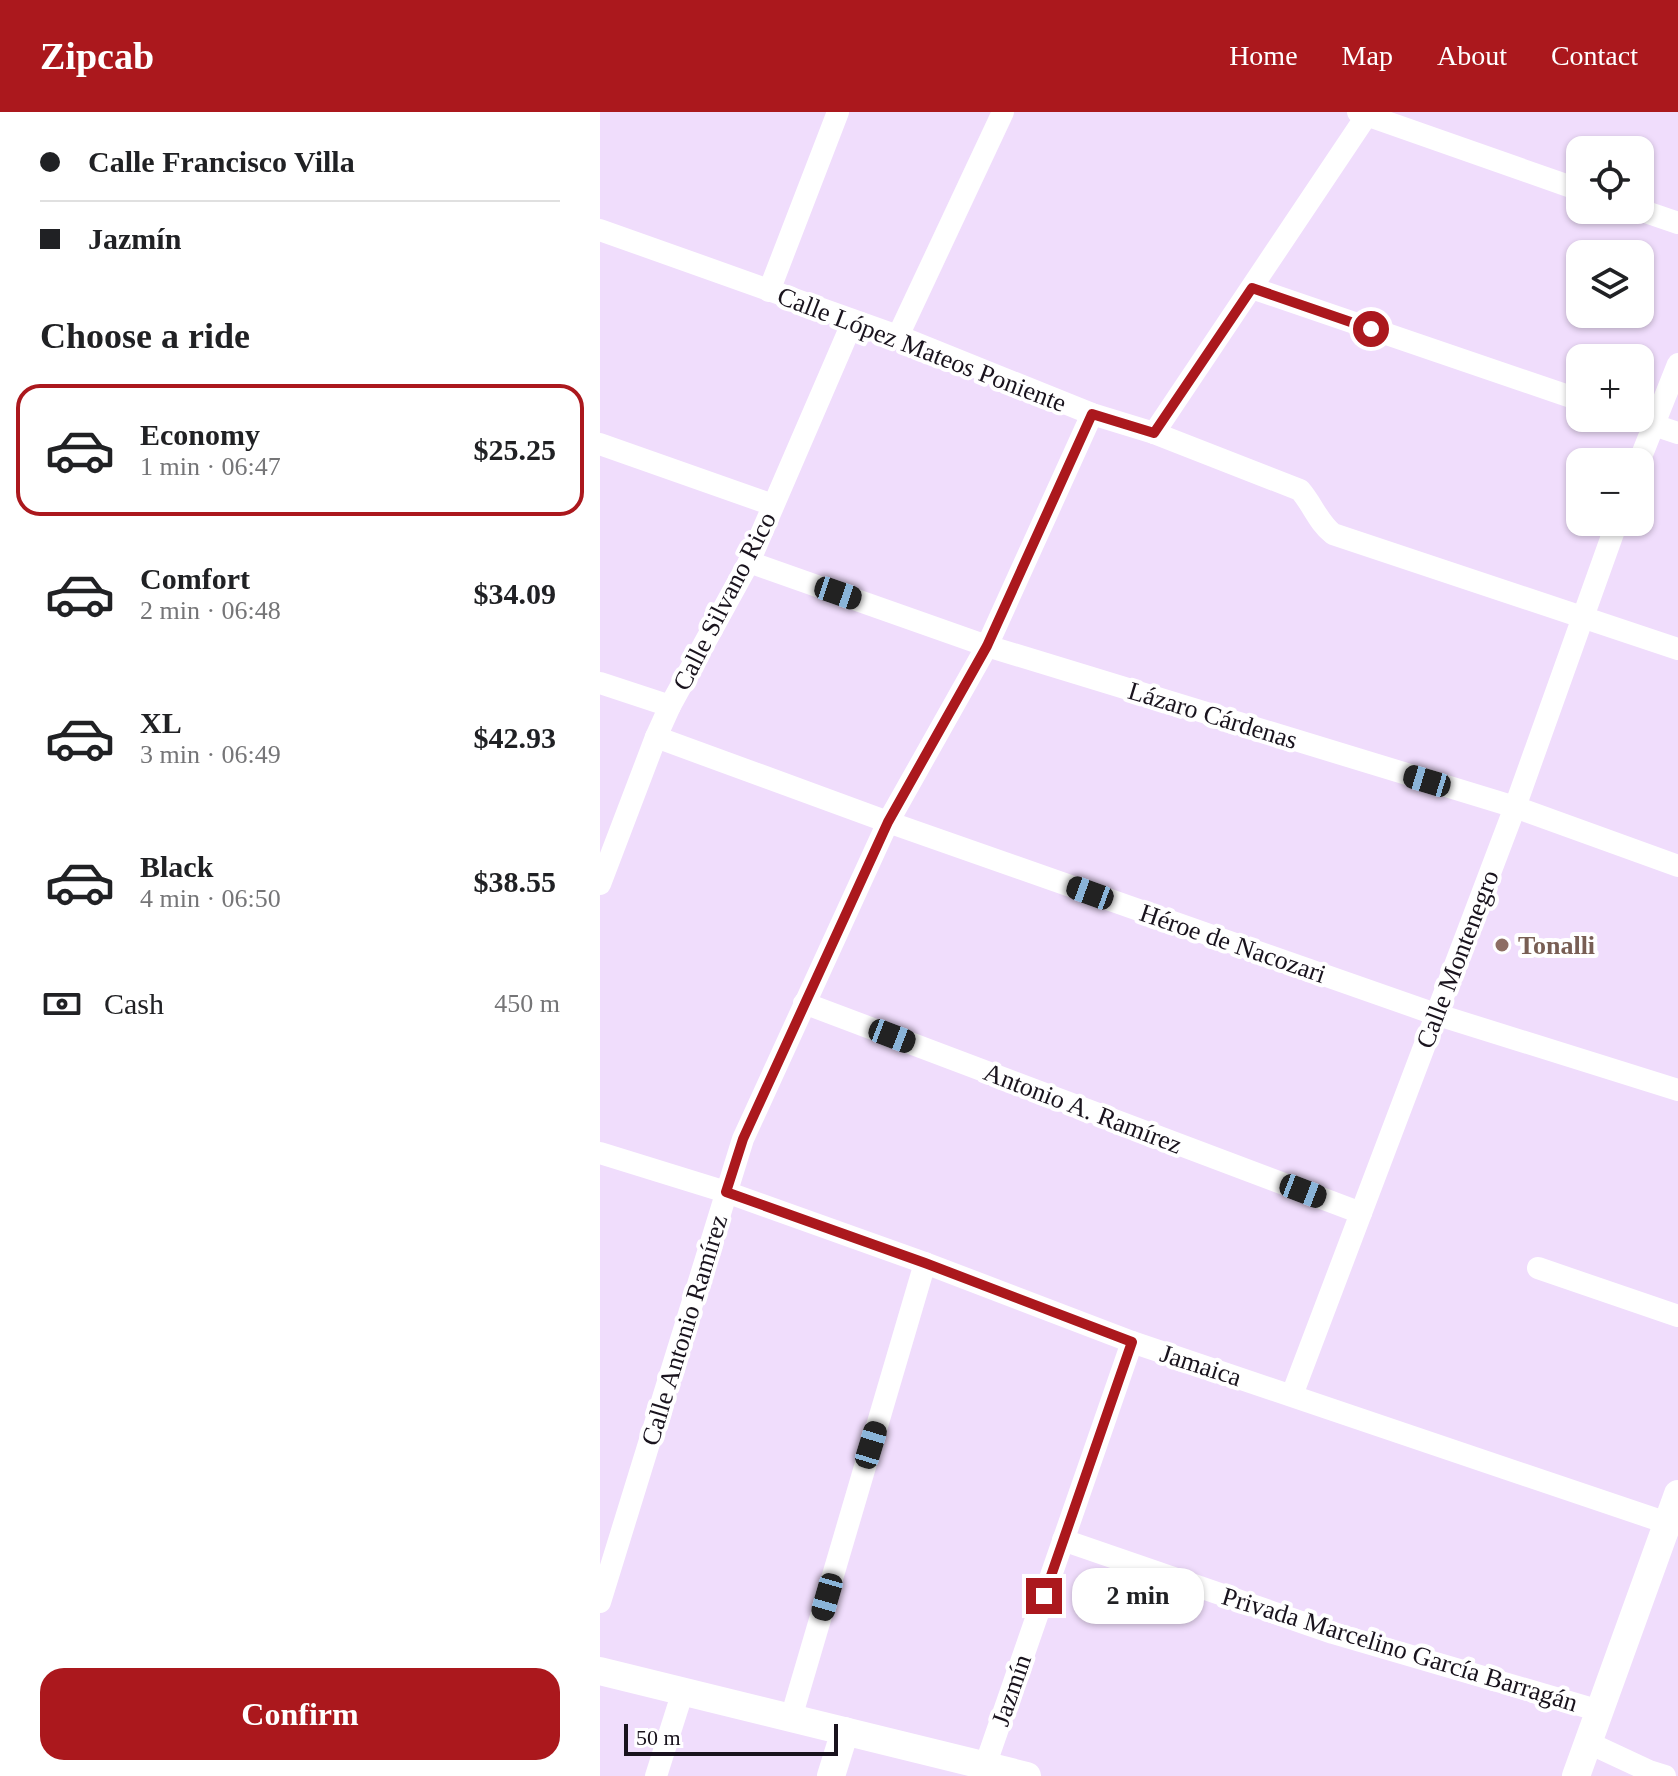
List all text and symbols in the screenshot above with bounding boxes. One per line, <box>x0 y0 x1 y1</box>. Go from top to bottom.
text: Zipcab <box>40 35 154 77</box>
text: Home <box>1229 40 1298 71</box>
text: Map <box>1342 40 1393 71</box>
text: About <box>1437 40 1507 71</box>
text: Contact <box>1551 40 1638 71</box>
map controls <box>1566 136 1654 536</box>
button: locate <box>1566 136 1654 224</box>
text: Calle Francisco Villa <box>88 145 355 178</box>
text: Jazmín <box>88 222 181 255</box>
button: layers <box>1566 240 1654 328</box>
street label: Calle López Mateos Poniente <box>773 281 1070 418</box>
route start <box>1353 311 1389 347</box>
text: Choose a ride <box>40 316 250 356</box>
button: + <box>1566 344 1654 432</box>
icon: car <box>44 414 116 486</box>
text: Economy <box>140 418 260 451</box>
text: $25.25 <box>474 433 556 466</box>
button: − <box>1566 448 1654 536</box>
text: 1 min · 06:47 <box>140 452 281 481</box>
street label: Calle Silvano Rico <box>667 507 782 695</box>
icon: car <box>44 558 116 630</box>
text: Comfort <box>140 562 250 595</box>
car <box>811 574 865 612</box>
text: $34.09 <box>474 577 556 610</box>
text: 2 min · 06:48 <box>140 596 281 625</box>
street label: Lázaro Cárdenas <box>1125 676 1301 755</box>
icon: car <box>44 702 116 774</box>
text: XL <box>140 706 182 739</box>
text: $42.93 <box>474 721 556 754</box>
text: 3 min · 06:49 <box>140 740 281 769</box>
car <box>1401 763 1453 799</box>
icon: car <box>44 846 116 918</box>
text: Black <box>140 850 213 883</box>
text: $38.55 <box>474 865 556 898</box>
street label: Calle Montenegro <box>1410 866 1505 1052</box>
car <box>1063 874 1117 912</box>
text: 4 min · 06:50 <box>140 884 281 913</box>
street label: Héroe de Nacozari <box>1136 898 1330 989</box>
place label: Tonalli <box>1518 931 1595 960</box>
marker: Tonalli <box>1493 936 1511 954</box>
icon: cash <box>40 982 84 1026</box>
text: Cash <box>104 987 164 1020</box>
text: 450 m <box>494 989 560 1018</box>
car <box>865 1016 919 1056</box>
street label: Antonio A. Ramírez <box>980 1057 1186 1160</box>
car <box>1276 1171 1330 1211</box>
street label: Calle Antonio Ramírez <box>636 1211 733 1449</box>
street label: Jamaica <box>1157 1339 1246 1392</box>
car <box>853 1419 889 1471</box>
callout: 2 min <box>1072 1568 1204 1624</box>
car <box>809 1571 845 1623</box>
route end <box>1026 1578 1062 1614</box>
text: 2 min <box>1107 1581 1169 1610</box>
street label: Privada Marcelino García Barragán <box>1219 1581 1581 1717</box>
street label: Jazmín <box>986 1651 1037 1730</box>
button: Confirm <box>40 1668 560 1760</box>
scale bar <box>624 1720 838 1756</box>
text: 50 m <box>636 1725 681 1750</box>

